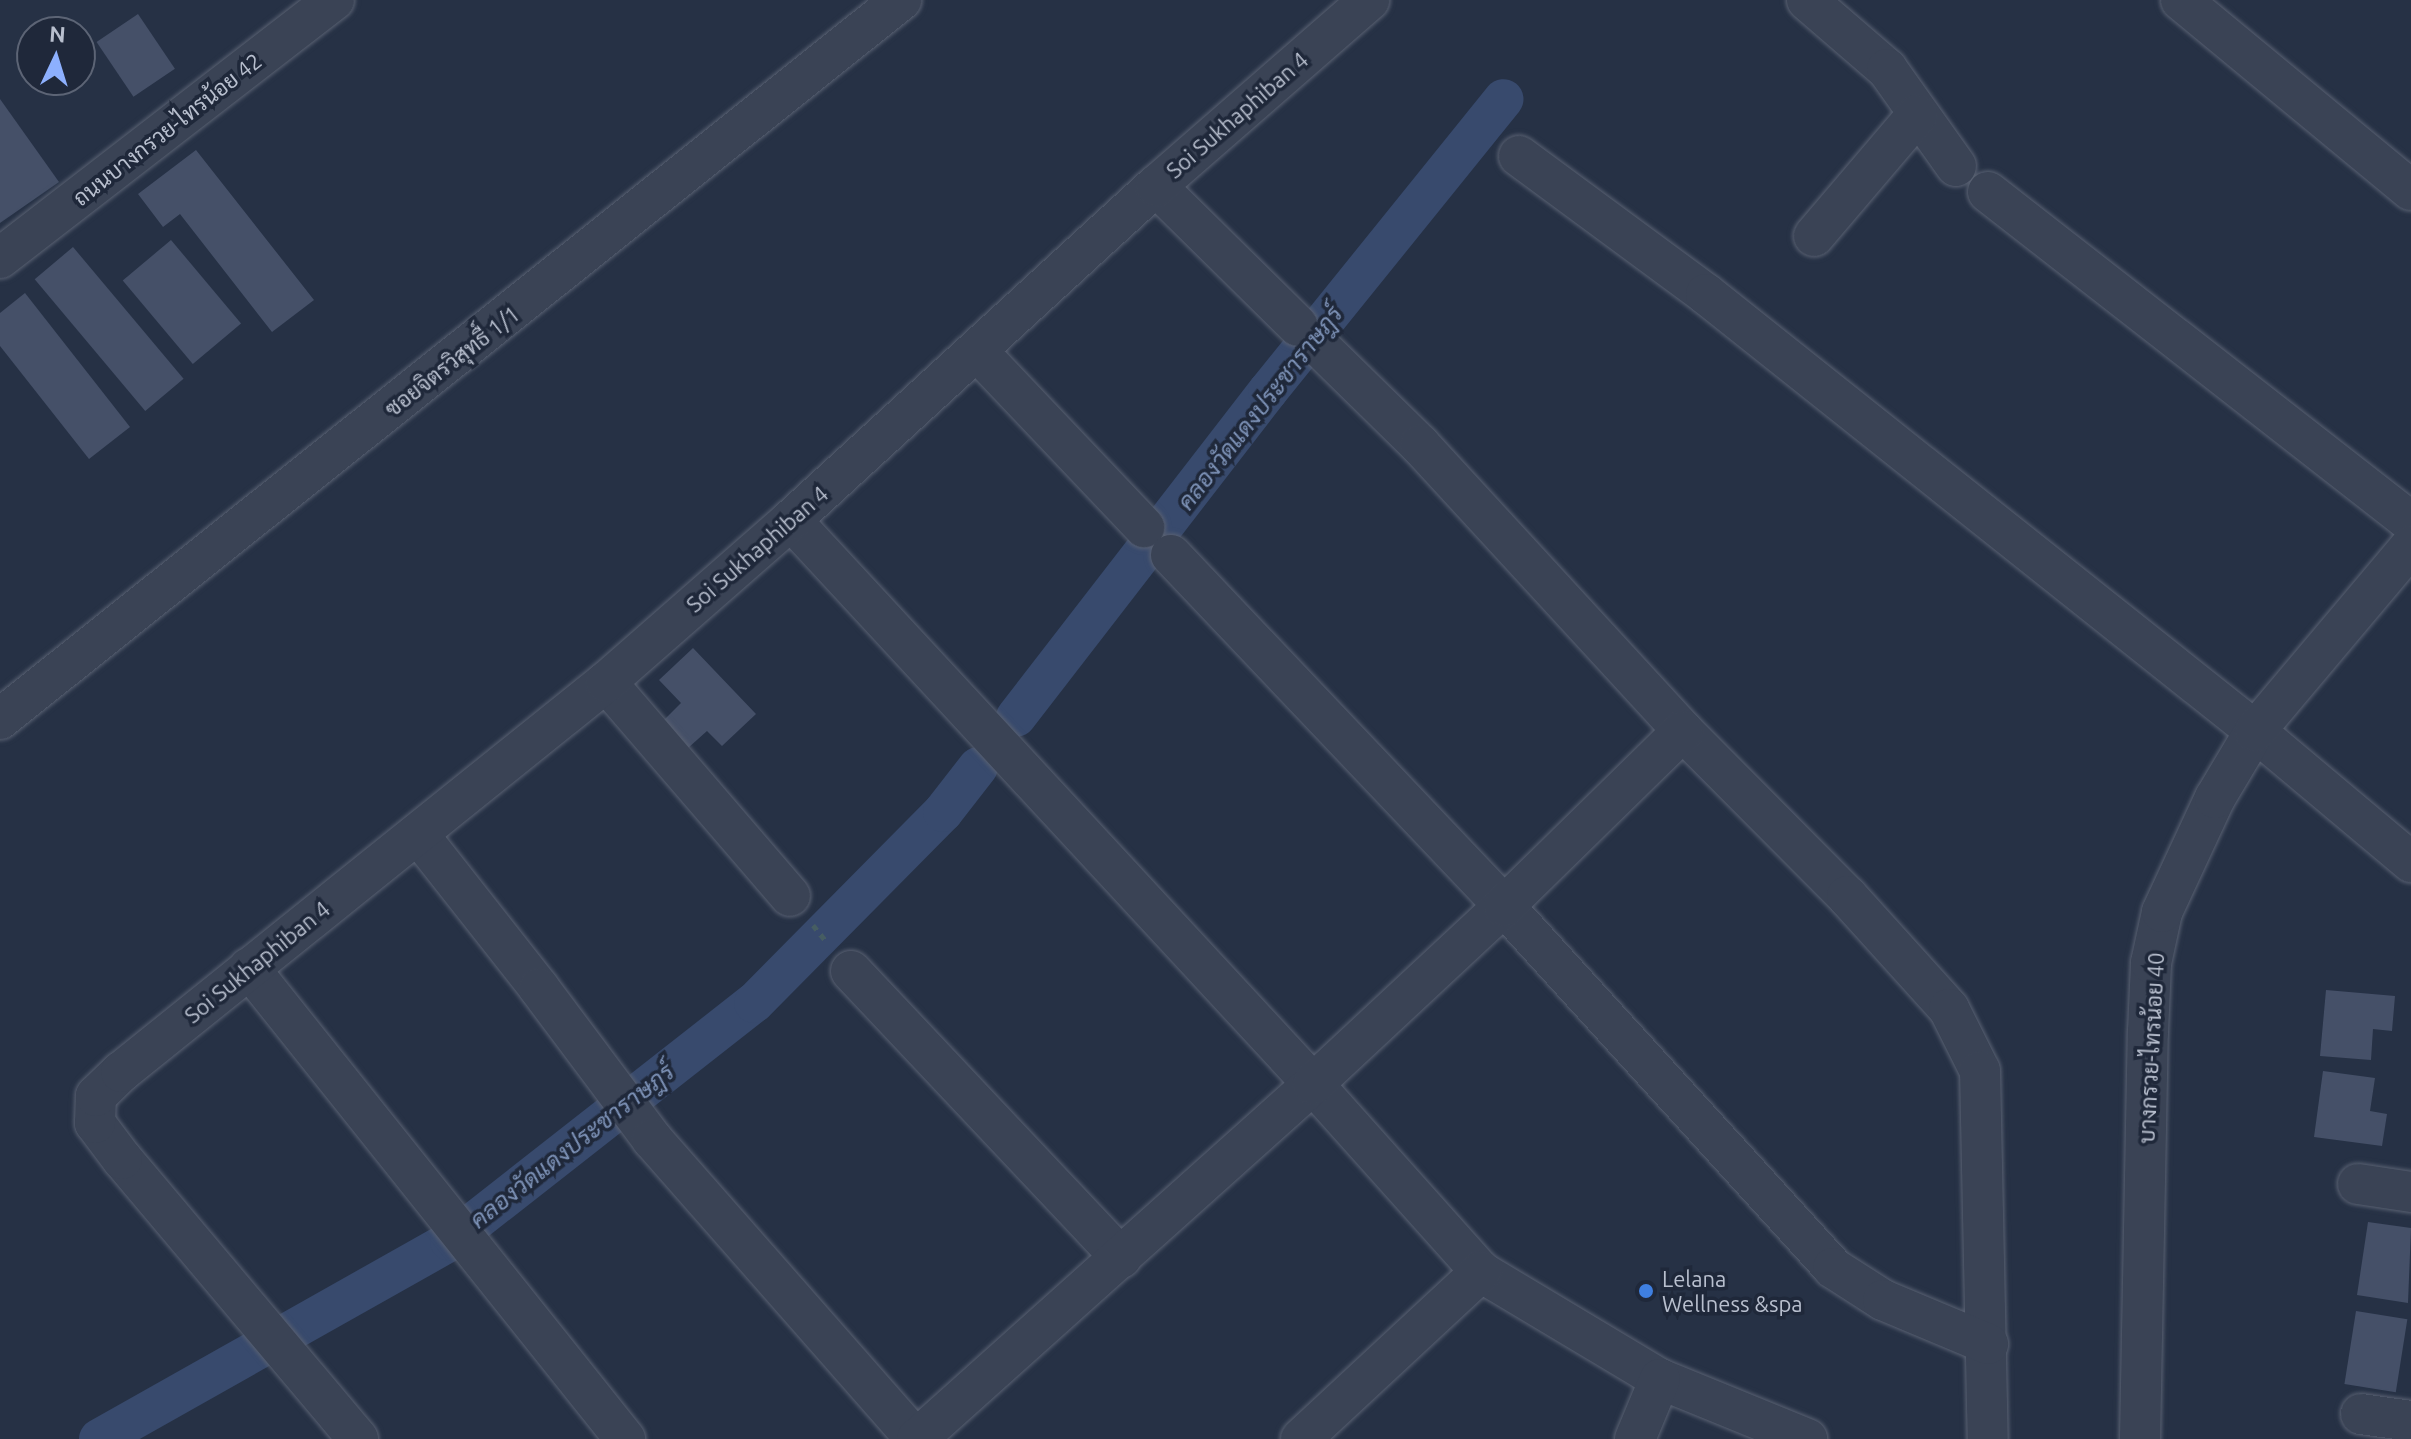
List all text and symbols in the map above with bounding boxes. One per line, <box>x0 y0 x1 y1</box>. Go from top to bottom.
north arrow <box>16 16 96 96</box>
text: N <box>48 21 67 47</box>
street label: Soi Sukhaphiban 4 <box>1161 46 1313 184</box>
street label: ถนนบางกรวย-ไทรน้อย 42 <box>67 47 267 211</box>
street label: ซอยจิตรวิสุทธื์ 1/1 <box>379 300 525 422</box>
water label: คลองวัดแดงประชาราษฎร์ <box>1171 300 1349 516</box>
street label: Soi Sukhaphiban 4 <box>681 480 833 618</box>
street label: Soi Sukhaphiban 4 <box>179 895 335 1029</box>
street label: บางกรวย-ไทรน้อย 40 <box>2133 952 2169 1144</box>
water label: คลองวัดแดงประชาราษฎร์ <box>464 1057 680 1235</box>
place label: Lelana Wellness &spa <box>1662 1265 1803 1316</box>
marker: Lelana Wellness &spa <box>1637 1282 1655 1300</box>

